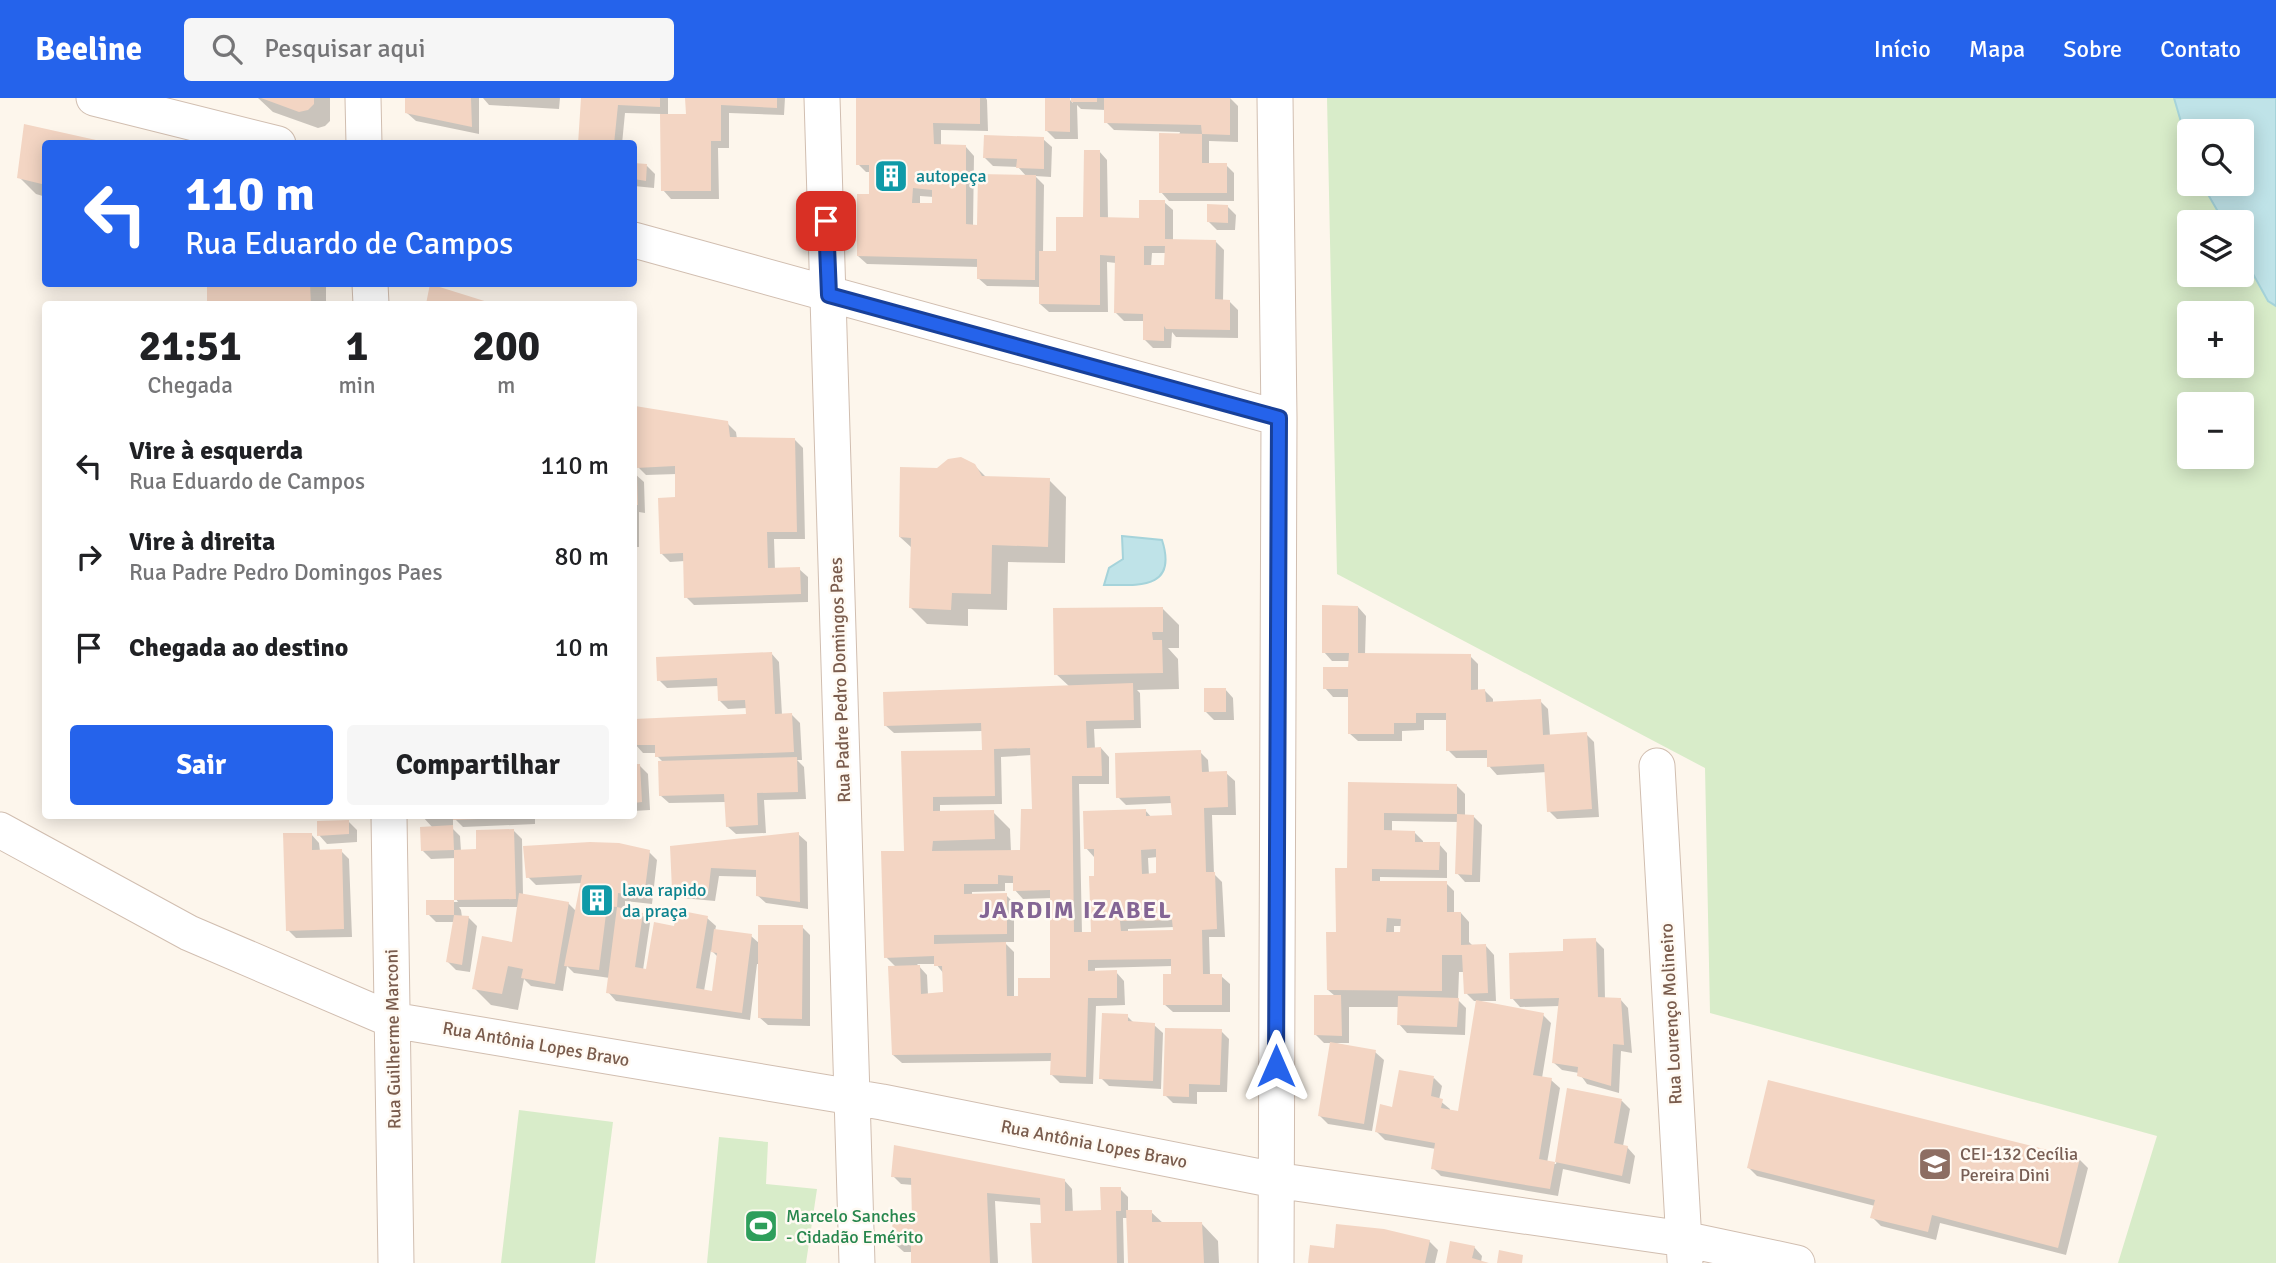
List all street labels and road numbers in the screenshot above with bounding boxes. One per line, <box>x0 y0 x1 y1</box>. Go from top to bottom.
street label: Rua Padre Pedro Domingos Paes <box>825 557 855 803</box>
street label: Rua Lourenço Molineiro <box>1655 923 1687 1105</box>
street label: Rua Guilherme Marconi <box>380 949 406 1129</box>
street label: Rua Antônia Lopes Bravo <box>441 1017 631 1071</box>
street label: Rua Antônia Lopes Bravo <box>999 1115 1189 1173</box>

